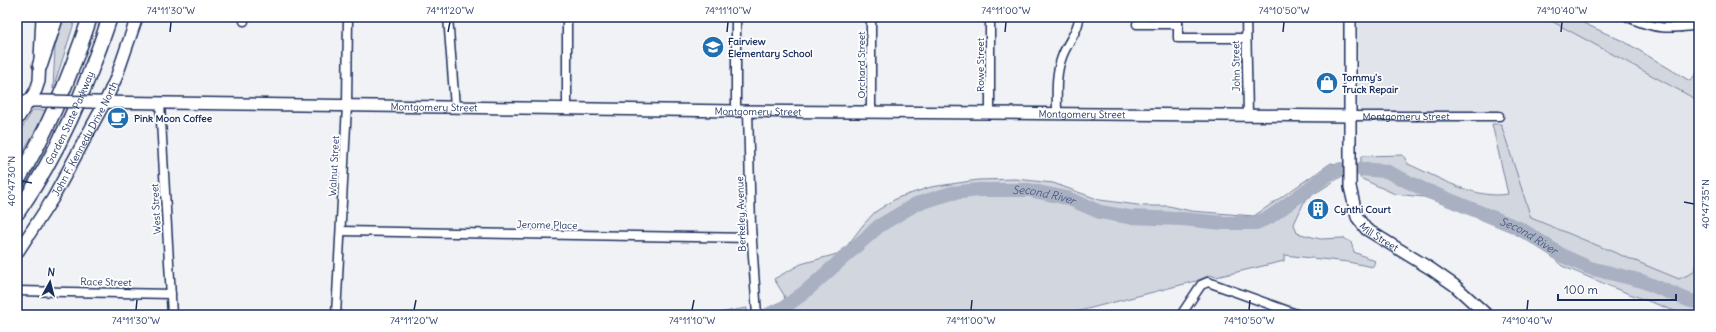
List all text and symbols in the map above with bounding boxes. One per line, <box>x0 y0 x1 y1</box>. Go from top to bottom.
text: 74°11'30"W <box>147 4 195 17</box>
text: 74°11'20"W <box>426 4 474 17</box>
text: 74°11'10"W <box>705 4 751 17</box>
text: 74°11'00"W <box>981 4 1031 17</box>
text: 74°10'50"W <box>1258 4 1310 17</box>
text: 74°10'40"W <box>1537 4 1587 17</box>
street label: Orchard Street <box>855 31 868 99</box>
school or university icon: Fairview Elementary School <box>700 34 726 60</box>
place label: Fairview Elementary School <box>728 35 813 60</box>
street label: Rowe Street <box>974 37 987 92</box>
street label: John Street <box>1229 40 1243 92</box>
street label: Garden State Parkway <box>42 69 97 167</box>
shop icon: Tommy's Truck Repair <box>1314 70 1340 96</box>
place label: Tommy's Truck Repair <box>1342 71 1399 96</box>
street label: John F. Kennedy Drive North <box>49 79 120 198</box>
street label: Montgomery Street <box>390 100 478 114</box>
street label: Montgomery Street <box>714 104 802 118</box>
cafe icon: Pink Moon Coffee <box>105 105 131 131</box>
street label: Montgomery Street <box>1038 107 1126 121</box>
street label: Montgomery Street <box>1363 110 1450 123</box>
place label: Pink Moon Coffee <box>134 112 213 125</box>
street label: Walnut Street <box>326 135 342 197</box>
text: 40°47'30"N <box>5 156 18 206</box>
street label: Berkeley Avenue <box>733 176 749 252</box>
text: 40°47'35"N <box>1699 179 1712 229</box>
street label: West Street <box>148 183 164 235</box>
water label: Second River <box>1012 183 1079 208</box>
building icon: Cynthi Court <box>1305 196 1331 222</box>
place label: Cynthi Court <box>1334 203 1392 216</box>
water label: Second River <box>1498 214 1562 259</box>
street label: Jerome Place <box>516 218 578 232</box>
street label: Mill Street <box>1357 220 1402 254</box>
north arrow <box>30 262 70 302</box>
text: N <box>47 265 56 279</box>
street label: Race Street <box>80 275 132 289</box>
scale bar <box>1558 276 1676 302</box>
text: 100 m <box>1564 282 1598 297</box>
text: 74°11'30"W <box>112 314 160 327</box>
text: 74°11'20"W <box>390 314 438 327</box>
text: 74°11'10"W <box>669 314 715 327</box>
text: 74°11'00"W <box>946 314 996 327</box>
text: 74°10'50"W <box>1223 314 1275 327</box>
text: 74°10'40"W <box>1502 314 1552 327</box>

